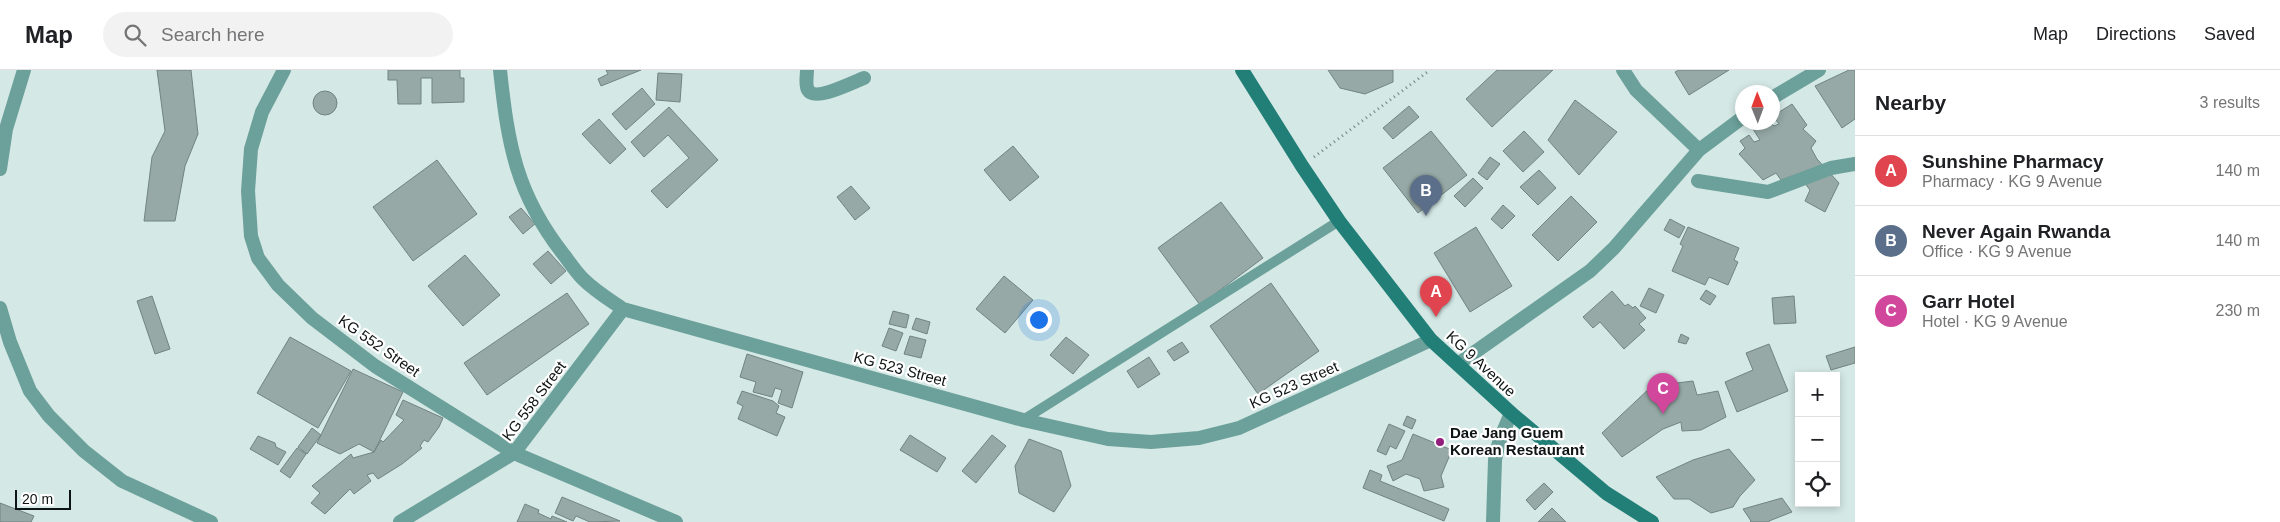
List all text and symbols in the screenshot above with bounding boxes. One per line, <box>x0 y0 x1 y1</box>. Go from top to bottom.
search box <box>103 12 453 57</box>
text: Map <box>25 21 73 48</box>
icon: search <box>121 21 149 49</box>
text: Search here <box>161 24 265 45</box>
text: Map <box>2033 24 2068 44</box>
text: Directions <box>2096 24 2176 44</box>
text: Saved <box>2204 24 2255 44</box>
north arrow <box>1735 85 1780 130</box>
text: Nearby <box>1875 91 1946 114</box>
text: 3 results <box>2200 94 2260 111</box>
text: Sunshine Pharmacy <box>1922 151 2104 172</box>
text: A <box>1885 162 1897 179</box>
text: 140 m <box>2216 162 2260 179</box>
text: Pharmacy · KG 9 Avenue <box>1922 173 2102 190</box>
pin: B <box>1410 175 1442 216</box>
text: Never Again Rwanda <box>1922 221 2110 242</box>
text: B <box>1885 232 1897 249</box>
text: 140 m <box>2216 232 2260 249</box>
text: Office · KG 9 Avenue <box>1922 243 2072 260</box>
pin: A <box>1420 276 1452 317</box>
text: Garr Hotel <box>1922 291 2015 312</box>
text: C <box>1885 302 1897 319</box>
text: 230 m <box>2216 302 2260 319</box>
your location <box>1026 307 1052 333</box>
street label: KG 552 Street <box>335 311 424 380</box>
text: Hotel · KG 9 Avenue <box>1922 313 2068 330</box>
street label: KG 9 Avenue <box>1443 327 1519 400</box>
street label: KG 523 Street <box>852 348 949 389</box>
street label: KG 558 Street <box>498 357 569 444</box>
street label: KG 523 Street <box>1247 357 1341 412</box>
map controls <box>1795 372 1840 507</box>
button: + <box>1795 372 1840 417</box>
pin: C <box>1647 373 1679 414</box>
button: − <box>1795 417 1840 462</box>
place label: Dae Jang Guem Korean Restaurant <box>1450 424 1584 458</box>
marker: Dae Jang Guem Korean Restaurant <box>1434 436 1446 448</box>
button: locate <box>1795 462 1840 507</box>
scale bar <box>15 487 71 510</box>
text: 20 m <box>22 491 53 507</box>

